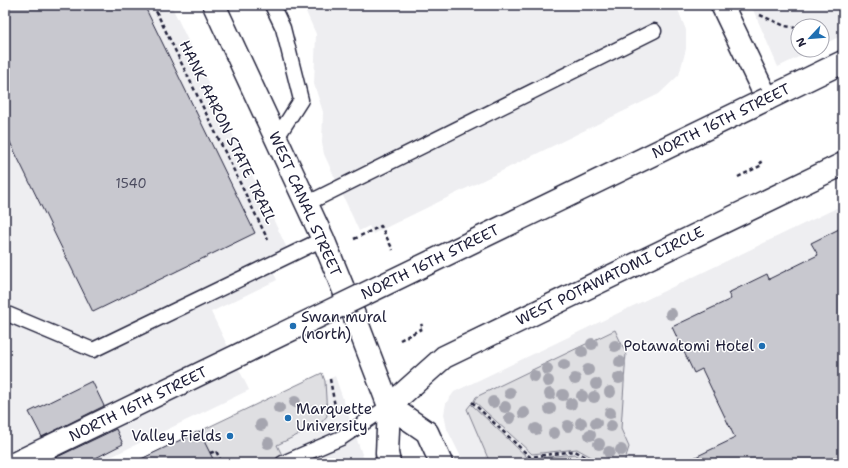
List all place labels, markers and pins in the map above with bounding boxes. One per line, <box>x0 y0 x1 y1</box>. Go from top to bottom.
place label: Swan mural (north) <box>301 307 387 344</box>
marker: Swan mural (north) <box>288 321 298 331</box>
place label: Potawatomi Hotel <box>624 336 754 356</box>
marker: Potawatomi Hotel <box>757 341 767 351</box>
place label: Marquette University <box>296 399 372 436</box>
marker: Marquette University <box>283 413 293 423</box>
place label: Valley Fields <box>131 426 222 446</box>
marker: Valley Fields <box>225 431 235 441</box>

